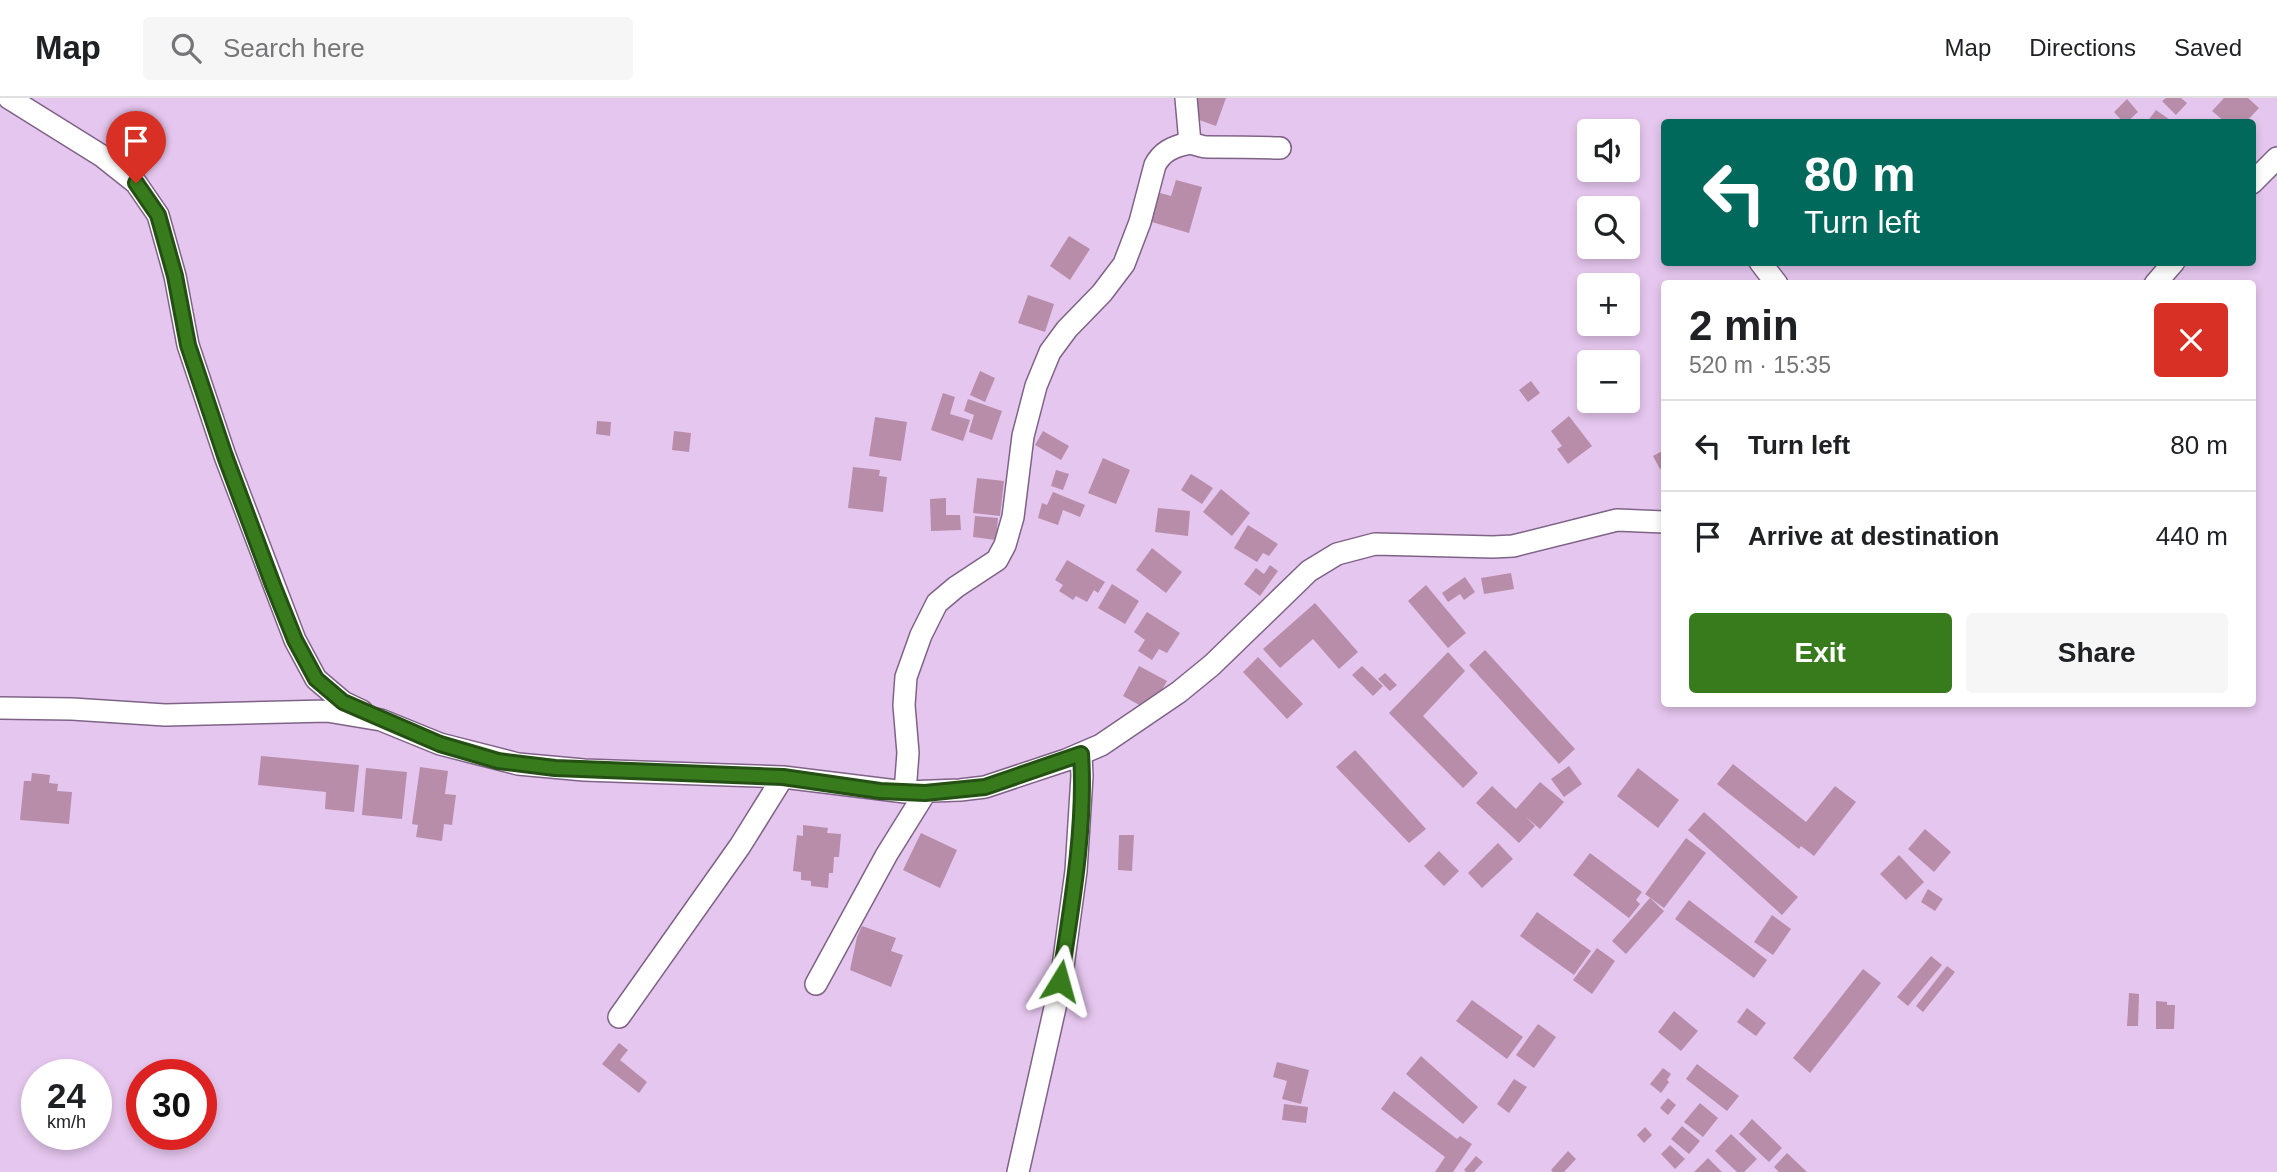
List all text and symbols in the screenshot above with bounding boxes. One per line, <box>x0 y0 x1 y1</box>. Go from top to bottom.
search box <box>143 17 633 80</box>
text: Map <box>35 29 101 66</box>
icon: search <box>167 29 205 67</box>
text: Search here <box>223 33 365 63</box>
text: Map <box>1945 34 1991 61</box>
text: Directions <box>2029 34 2136 61</box>
text: Saved <box>2174 34 2242 61</box>
pin <box>106 111 166 183</box>
map controls <box>1577 119 1640 413</box>
button: sound <box>1577 119 1640 182</box>
icon: arrive <box>117 122 155 160</box>
icon: left <box>1689 147 1780 238</box>
text: 80 m <box>1804 147 1916 201</box>
button: search <box>1577 196 1640 259</box>
text: Turn left <box>1804 204 1920 240</box>
button: + <box>1577 273 1640 336</box>
text: 2 min <box>1689 302 1799 349</box>
button: close <box>2154 303 2228 377</box>
button: − <box>1577 350 1640 413</box>
text: 520 m · 15:35 <box>1689 352 1831 378</box>
icon: left <box>1689 427 1727 465</box>
text: Turn left <box>1748 430 1850 460</box>
text: 80 m <box>2170 430 2228 460</box>
icon: arrive <box>1689 518 1727 556</box>
text: Arrive at destination <box>1748 521 1999 551</box>
text: 440 m <box>2156 521 2228 551</box>
button: Exit <box>1689 613 1952 693</box>
button: Share <box>1966 613 2228 693</box>
position arrow <box>1023 944 1097 1018</box>
speed limit sign: 30 <box>126 1059 217 1150</box>
text: 24 <box>47 1076 86 1115</box>
text: km/h <box>47 1112 86 1132</box>

